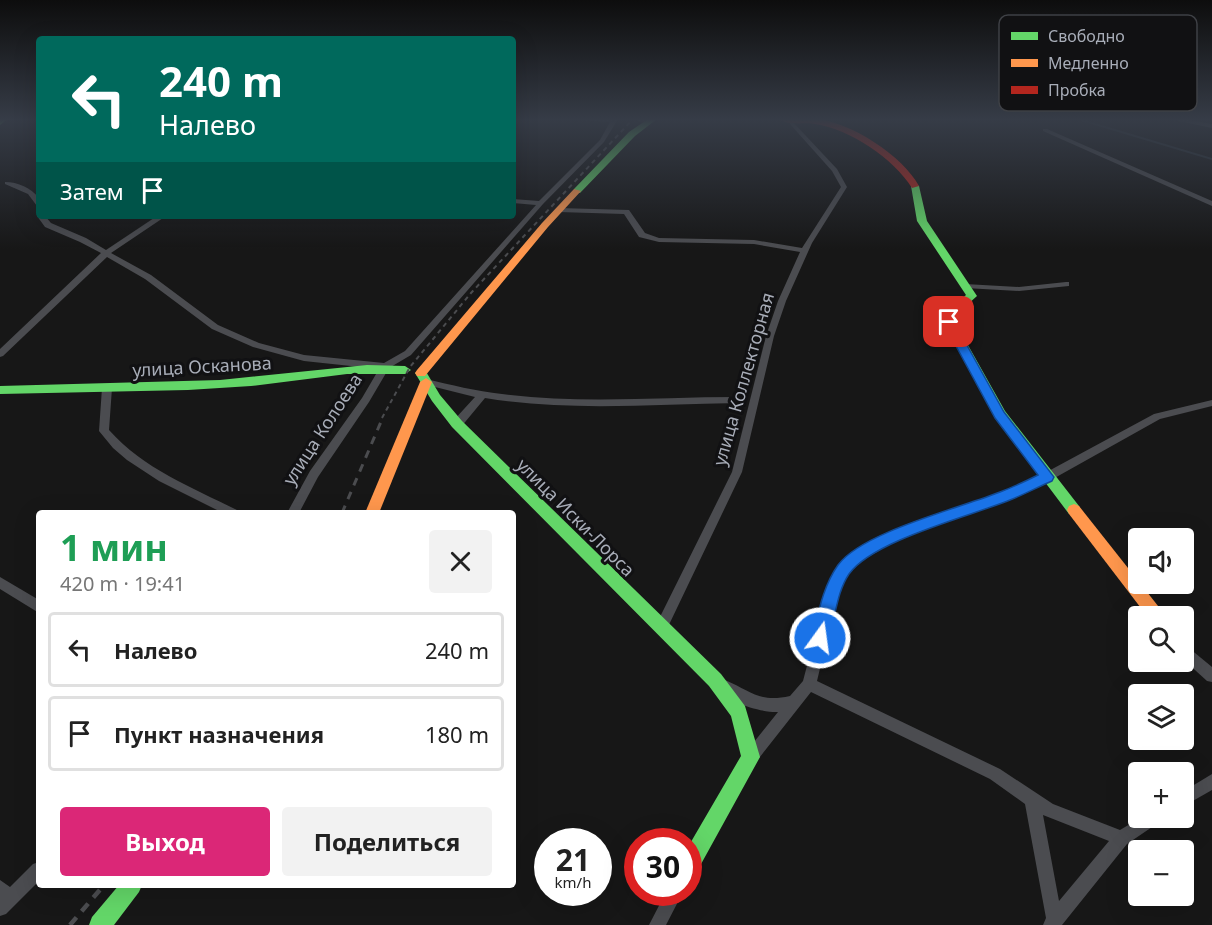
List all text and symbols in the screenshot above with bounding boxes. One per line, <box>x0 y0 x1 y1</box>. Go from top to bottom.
legend <box>999 15 1197 111</box>
text: Свободно <box>1048 25 1125 47</box>
text: 240 m <box>159 52 283 109</box>
text: Медленно <box>1048 52 1129 74</box>
icon: left <box>60 60 138 138</box>
text: Пробка <box>1048 79 1106 101</box>
text: Налево <box>159 106 256 143</box>
icon: arrive <box>136 174 169 207</box>
text: Затем <box>60 176 124 206</box>
street label: улица Коллекторная <box>707 290 779 468</box>
pin <box>923 296 974 347</box>
icon: arrive <box>932 305 965 338</box>
street label: улица Осканова <box>132 350 272 382</box>
street label: улица Колоева <box>277 369 367 489</box>
street label: улица Иски-Лорса <box>512 453 640 581</box>
text: 1 мин <box>60 523 168 572</box>
map controls <box>1128 528 1194 906</box>
button: sound <box>1128 528 1194 594</box>
button: close <box>429 530 492 593</box>
text: 420 m · 19:41 <box>60 570 185 597</box>
position arrow <box>788 606 852 670</box>
button: search <box>1128 606 1194 672</box>
icon: left <box>63 633 96 666</box>
text: Налево <box>114 635 197 665</box>
text: 240 m <box>425 635 489 665</box>
button: layers <box>1128 684 1194 750</box>
icon: arrive <box>63 717 96 750</box>
text: Пункт назначения <box>114 719 324 749</box>
text: 180 m <box>425 719 489 749</box>
button: + <box>1128 762 1194 828</box>
button: Выход <box>60 807 270 876</box>
button: Поделиться <box>282 807 492 876</box>
speed limit sign: 30 <box>624 828 702 906</box>
text: 21 <box>556 839 590 880</box>
button: − <box>1128 840 1194 906</box>
text: km/h <box>555 872 591 892</box>

